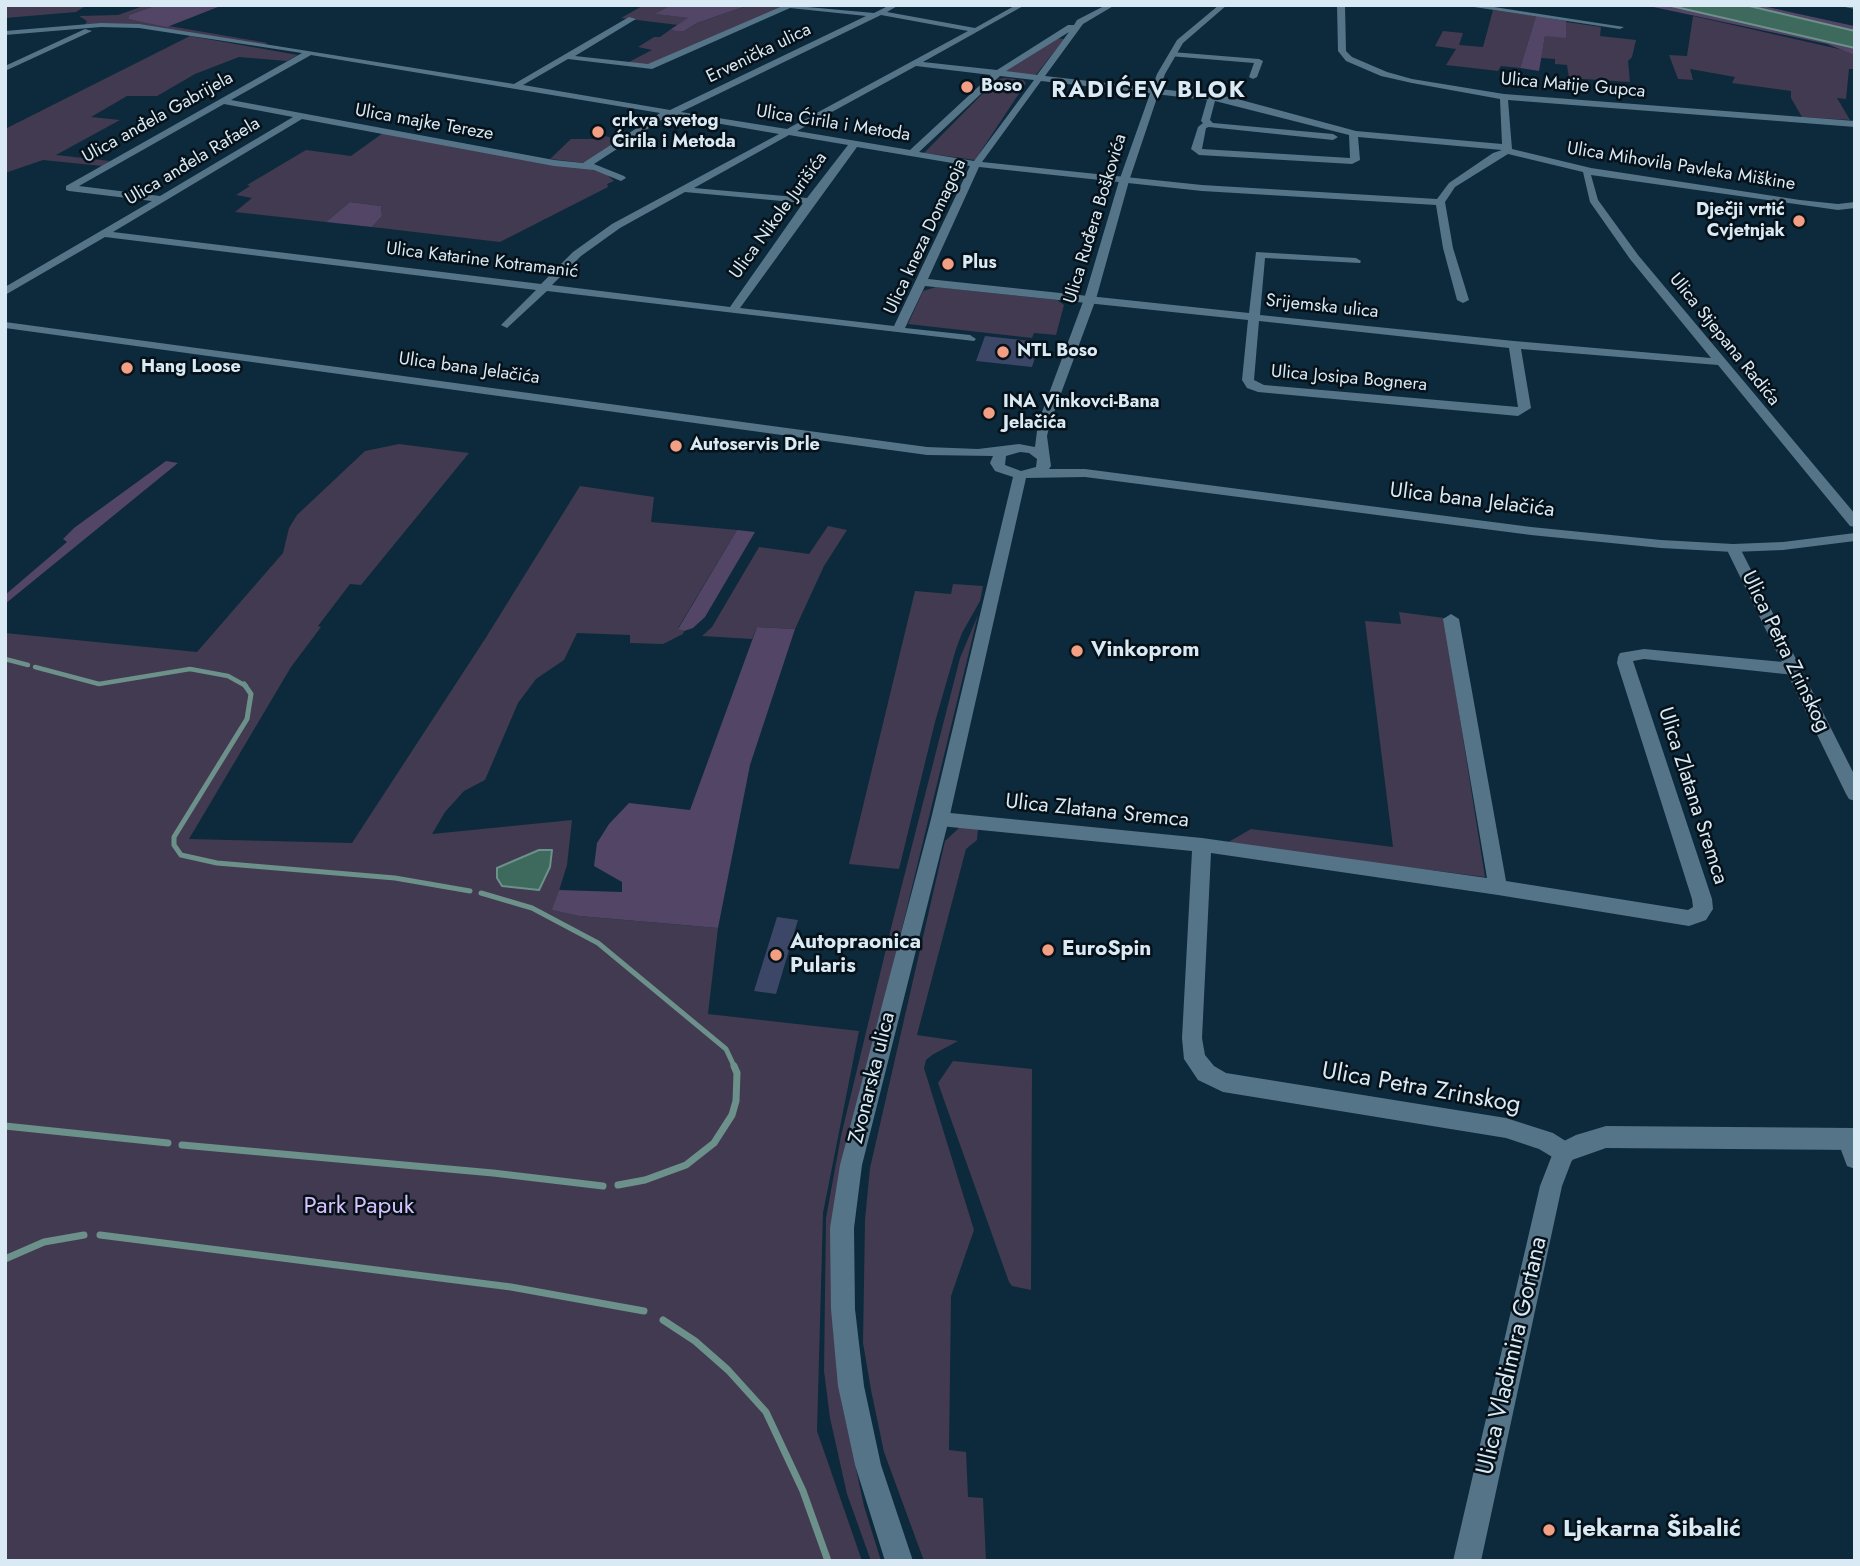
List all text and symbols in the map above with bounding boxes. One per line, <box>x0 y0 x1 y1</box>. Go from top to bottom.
street label: Ervenička ulica <box>703 19 815 89</box>
street label: Ulica anđela Gabrijela <box>79 68 237 168</box>
street label: Ulica Matije Gupca <box>1500 69 1646 103</box>
place label: Boso <box>981 76 1022 98</box>
district label: RADIĆEV BLOK <box>1053 77 1245 105</box>
marker: Boso <box>959 79 975 95</box>
street label: Ulica majke Tereze <box>353 100 495 146</box>
street label: Ulica Ćirila i Metoda <box>754 101 912 147</box>
place label: crkva svetog Ćirila i Metoda <box>612 111 736 154</box>
street label: Ulica anđela Rafaela <box>122 113 264 211</box>
marker: crkva svetog Ćirila i Metoda <box>590 124 606 140</box>
street label: Ulica Ruđera Boškovića <box>1060 132 1132 306</box>
street label: Ulica Mihovila Pavleka Miškine <box>1565 138 1797 196</box>
street label: Ulica Nikole Jurišića <box>726 148 832 284</box>
street label: Ulica kneza Domagoja <box>880 156 972 318</box>
place label: Dječji vrtić Cvjetnjak <box>1696 200 1785 242</box>
marker: Dječji vrtić Cvjetnjak <box>1791 213 1807 229</box>
street label: Ulica Katarine Kotramanić <box>385 238 579 284</box>
place label: Plus <box>962 253 997 275</box>
marker: Plus <box>940 256 956 272</box>
street label: Ulica Stjepana Radića <box>1664 269 1784 411</box>
street label: Srijemska ulica <box>1265 290 1379 324</box>
place label: NTL Boso <box>1017 341 1098 363</box>
marker: NTL Boso <box>995 344 1011 360</box>
street label: Ulica bana Jelačića <box>397 348 541 390</box>
place label: Hang Loose <box>141 357 241 379</box>
marker: Hang Loose <box>119 360 135 376</box>
street label: Ulica Josipa Bognera <box>1270 361 1428 397</box>
place label: INA Vinkovci-Bana Jelačića <box>1003 392 1159 434</box>
marker: INA Vinkovci-Bana Jelačića <box>981 405 997 421</box>
place label: Autoservis Drle <box>690 435 820 457</box>
marker: Autoservis Drle <box>668 438 684 454</box>
street label: Ulica bana Jelačića <box>1388 478 1556 524</box>
street label: Ulica Petra Zrinskog <box>1735 567 1835 737</box>
place label: Vinkoprom <box>1091 638 1199 664</box>
marker: Vinkoprom <box>1069 643 1085 659</box>
street label: Ulica Zlatana Sremca <box>1652 704 1732 888</box>
street label: Ulica Zlatana Sremca <box>1004 790 1190 834</box>
place label: Autopraonica Pularis <box>790 930 921 980</box>
place label: EuroSpin <box>1062 937 1151 963</box>
marker: EuroSpin <box>1040 942 1056 958</box>
marker: Autopraonica Pularis <box>768 947 784 963</box>
street label: Zvonarska ulica <box>844 1010 902 1146</box>
street label: Ulica Petra Zrinskog <box>1319 1057 1523 1121</box>
park label: Park Papuk <box>304 1193 414 1221</box>
street label: Ulica Vladimira Gortana <box>1472 1234 1554 1478</box>
place label: Ljekarna Šibalić <box>1563 1516 1741 1544</box>
marker: Ljekarna Šibalić <box>1541 1522 1557 1538</box>

